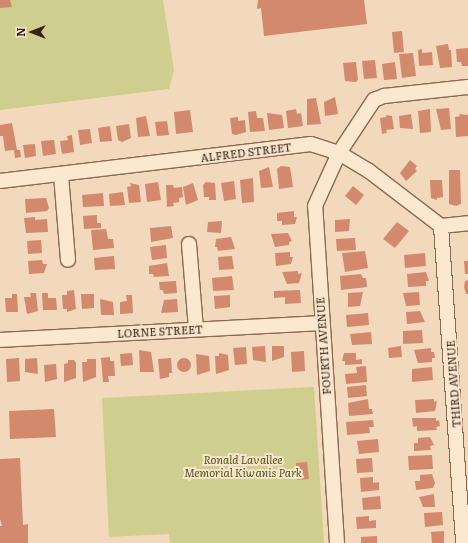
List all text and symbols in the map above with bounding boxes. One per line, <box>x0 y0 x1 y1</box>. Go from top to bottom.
north arrow <box>12 12 52 52</box>
text: N <box>12 27 28 37</box>
street label: ALFRED STREET <box>200 140 292 164</box>
street label: FOURTH AVENUE <box>313 297 333 395</box>
street label: LORNE STREET <box>117 322 203 340</box>
street label: THIRD AVENUE <box>443 340 463 428</box>
park label: Ronald Lavallee Memorial Kiwanis Park <box>184 453 302 479</box>

